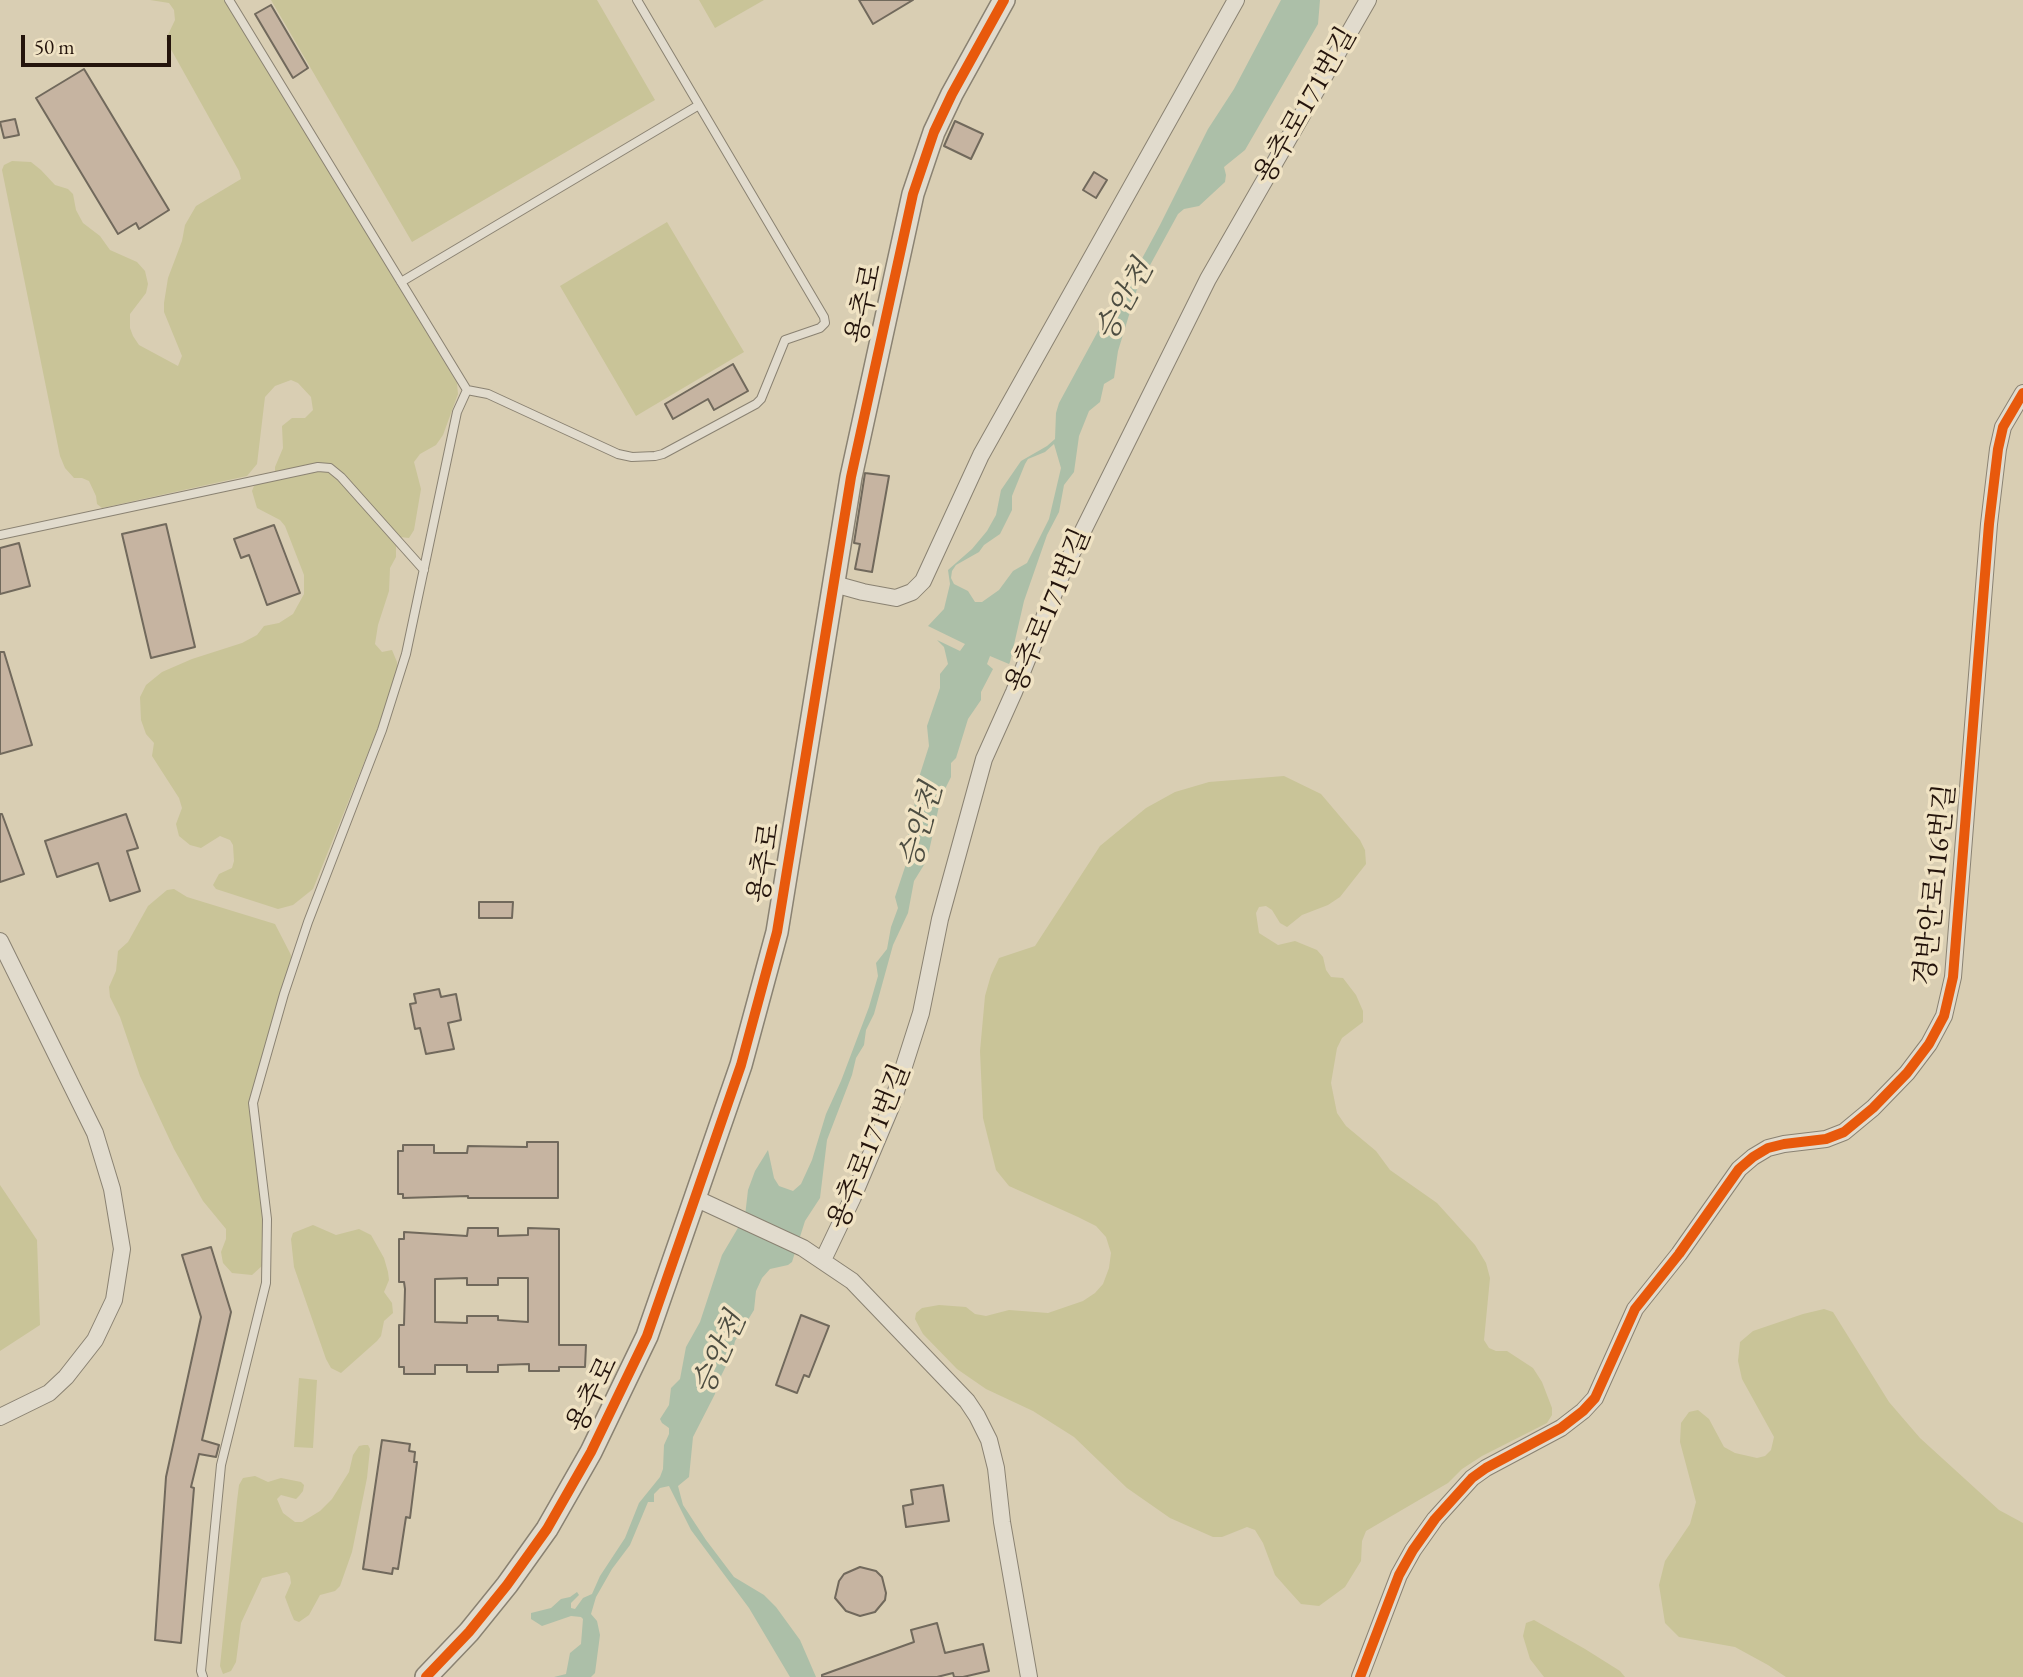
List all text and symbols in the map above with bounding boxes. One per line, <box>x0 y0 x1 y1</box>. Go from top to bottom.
scale bar <box>24 21 175 65</box>
street label: 용추로171번길 <box>1248 22 1364 190</box>
text: 50 m <box>34 33 75 60</box>
water label: 승안천 <box>1088 254 1162 348</box>
street label: 용추로 <box>840 261 890 347</box>
street label: 용추로171번길 <box>999 524 1099 698</box>
water label: 승안천 <box>893 779 951 873</box>
street label: 경반안로116번길 <box>1909 782 1963 988</box>
street label: 용추로 <box>742 820 788 906</box>
street label: 용추로171번길 <box>822 1059 918 1235</box>
water label: 승안천 <box>685 1307 755 1401</box>
street label: 용추로 <box>560 1351 626 1439</box>

